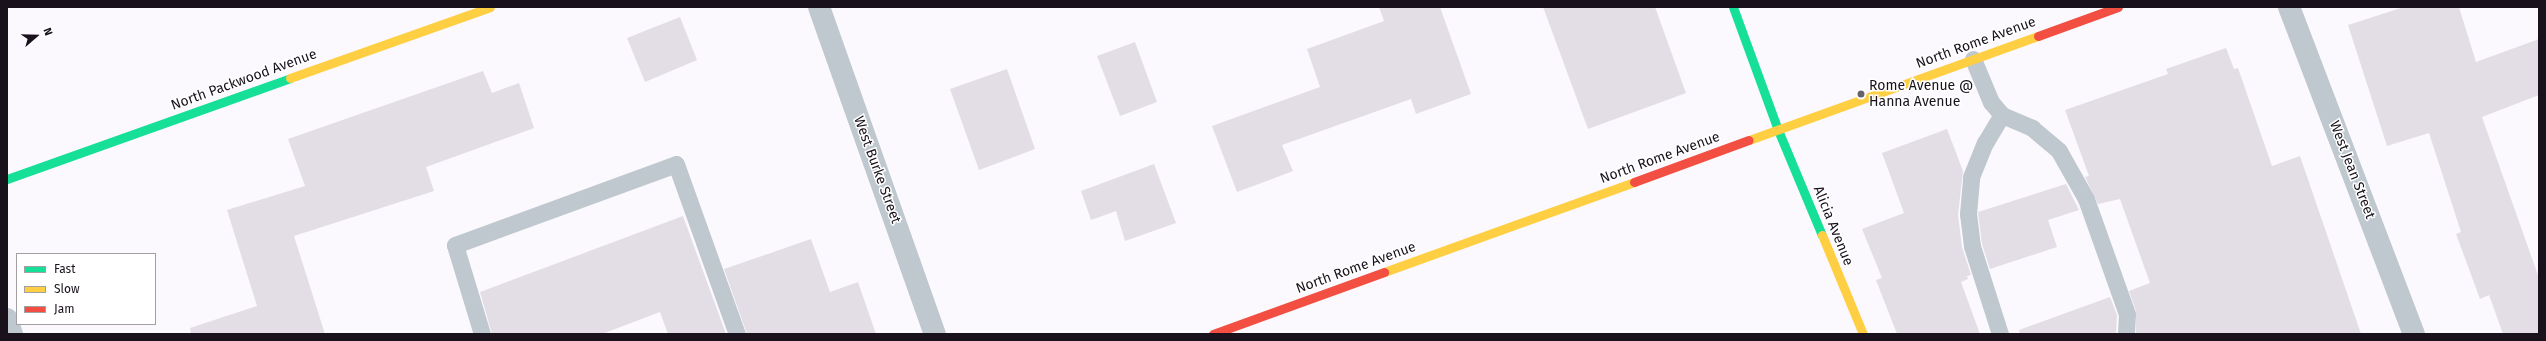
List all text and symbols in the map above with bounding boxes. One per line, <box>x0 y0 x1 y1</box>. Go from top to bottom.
street label: North Rome Avenue <box>1914 13 2038 73</box>
north arrow <box>16 16 56 56</box>
text: N <box>40 26 55 37</box>
street label: North Packwood Avenue <box>169 46 319 114</box>
place label: Rome Avenue @ Hanna Avenue <box>1869 78 1973 110</box>
marker: Rome Avenue @ Hanna Avenue <box>1856 89 1866 99</box>
street label: West Burke Street <box>850 114 904 226</box>
street label: West Jean Street <box>2326 119 2378 221</box>
street label: North Rome Avenue <box>1598 128 1722 188</box>
street label: Alicia Avenue <box>1809 184 1857 268</box>
street label: North Rome Avenue <box>1294 238 1418 298</box>
legend <box>16 253 156 325</box>
text: Fast <box>54 262 76 276</box>
text: Slow <box>54 282 80 296</box>
text: Jam <box>54 302 74 316</box>

